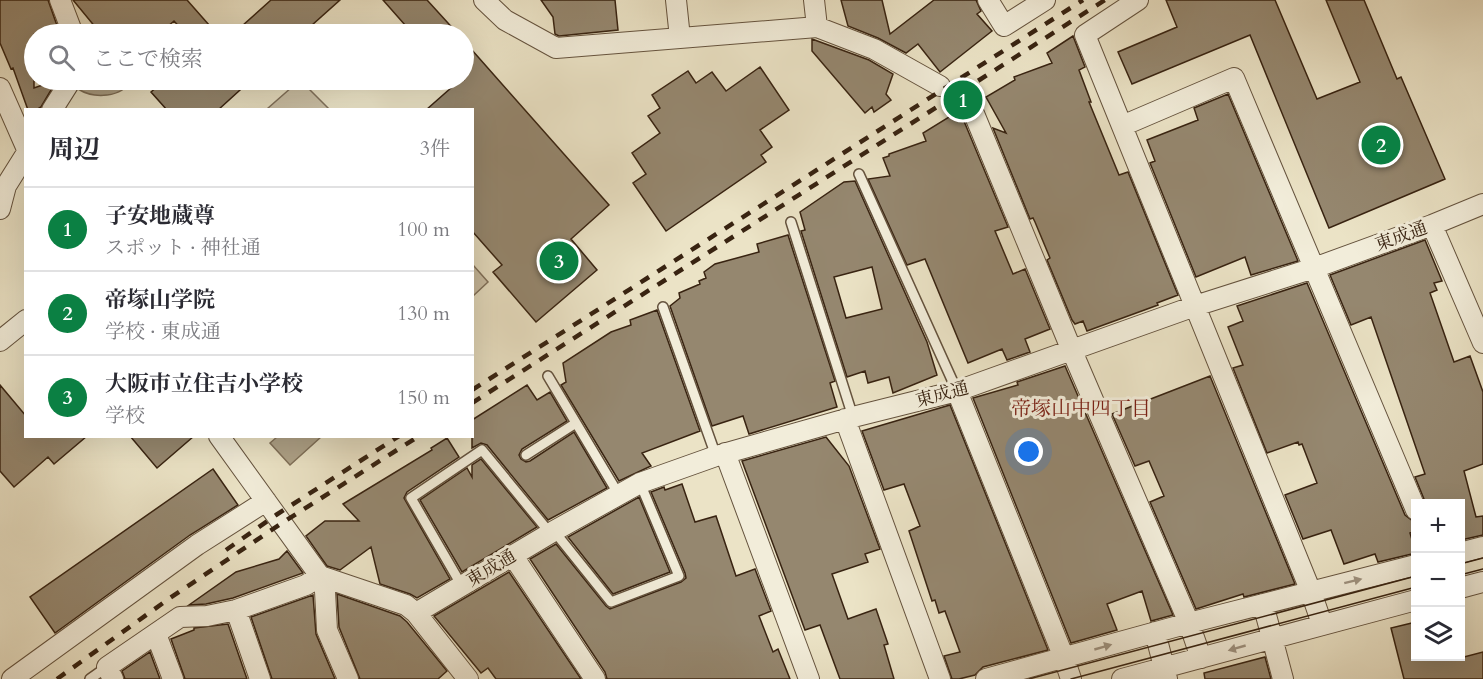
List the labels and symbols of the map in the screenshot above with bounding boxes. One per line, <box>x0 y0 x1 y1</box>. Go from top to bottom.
pin: 1 <box>944 78 982 122</box>
pin: 2 <box>1362 122 1400 168</box>
street label: 東成通 <box>1372 215 1431 257</box>
pin: 3 <box>540 238 578 284</box>
street label: 東成通 <box>913 375 971 414</box>
district label: 帝塚山中四丁目 <box>1011 395 1151 422</box>
your location <box>1014 437 1043 466</box>
street label: 東成通 <box>462 544 521 593</box>
one-way arrow <box>1343 575 1362 585</box>
one-way arrow <box>1094 642 1112 651</box>
one-way arrow <box>1228 644 1246 653</box>

